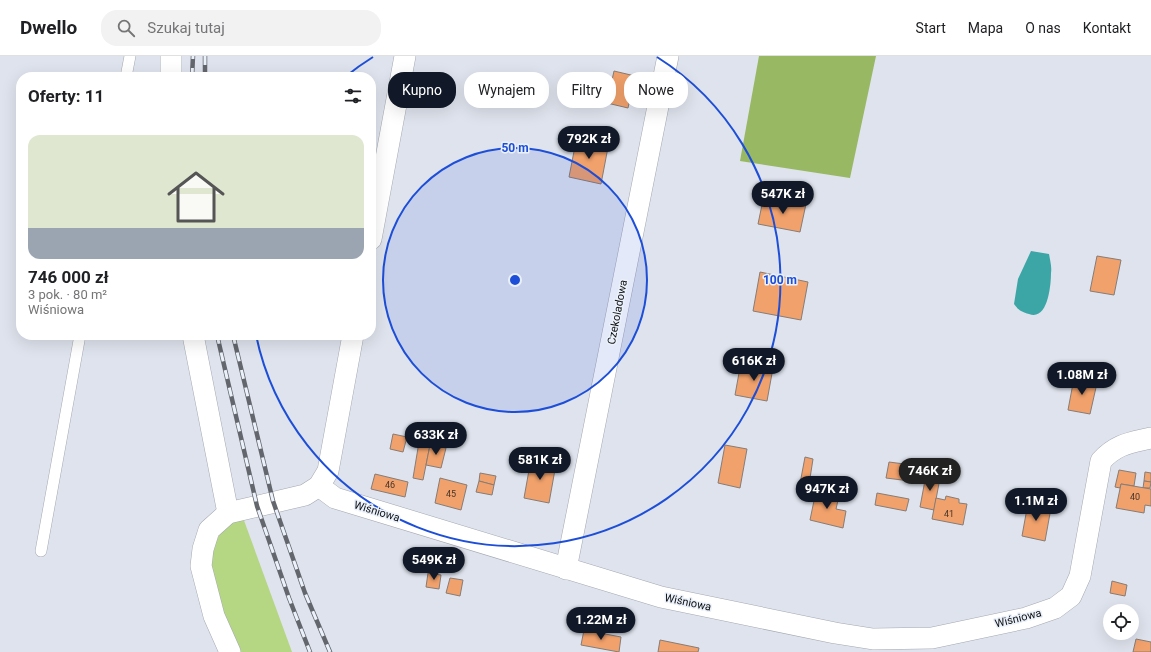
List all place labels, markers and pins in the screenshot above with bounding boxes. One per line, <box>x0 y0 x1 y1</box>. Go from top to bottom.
pin: 792K zł <box>552 126 626 160</box>
pin: 547K zł <box>746 181 820 215</box>
centre of rings <box>508 273 522 287</box>
pin: 616K zł <box>717 348 791 382</box>
pin: 1.08M zł <box>1041 362 1123 396</box>
pin: 633K zł <box>399 422 473 456</box>
pin: 581K zł <box>503 447 577 481</box>
pin: 746K zł <box>893 458 967 492</box>
pin: 947K zł <box>790 476 864 510</box>
pin: 1.1M zł <box>999 488 1073 522</box>
pin: 549K zł <box>397 547 471 581</box>
pin: 1.22M zł <box>560 607 642 641</box>

